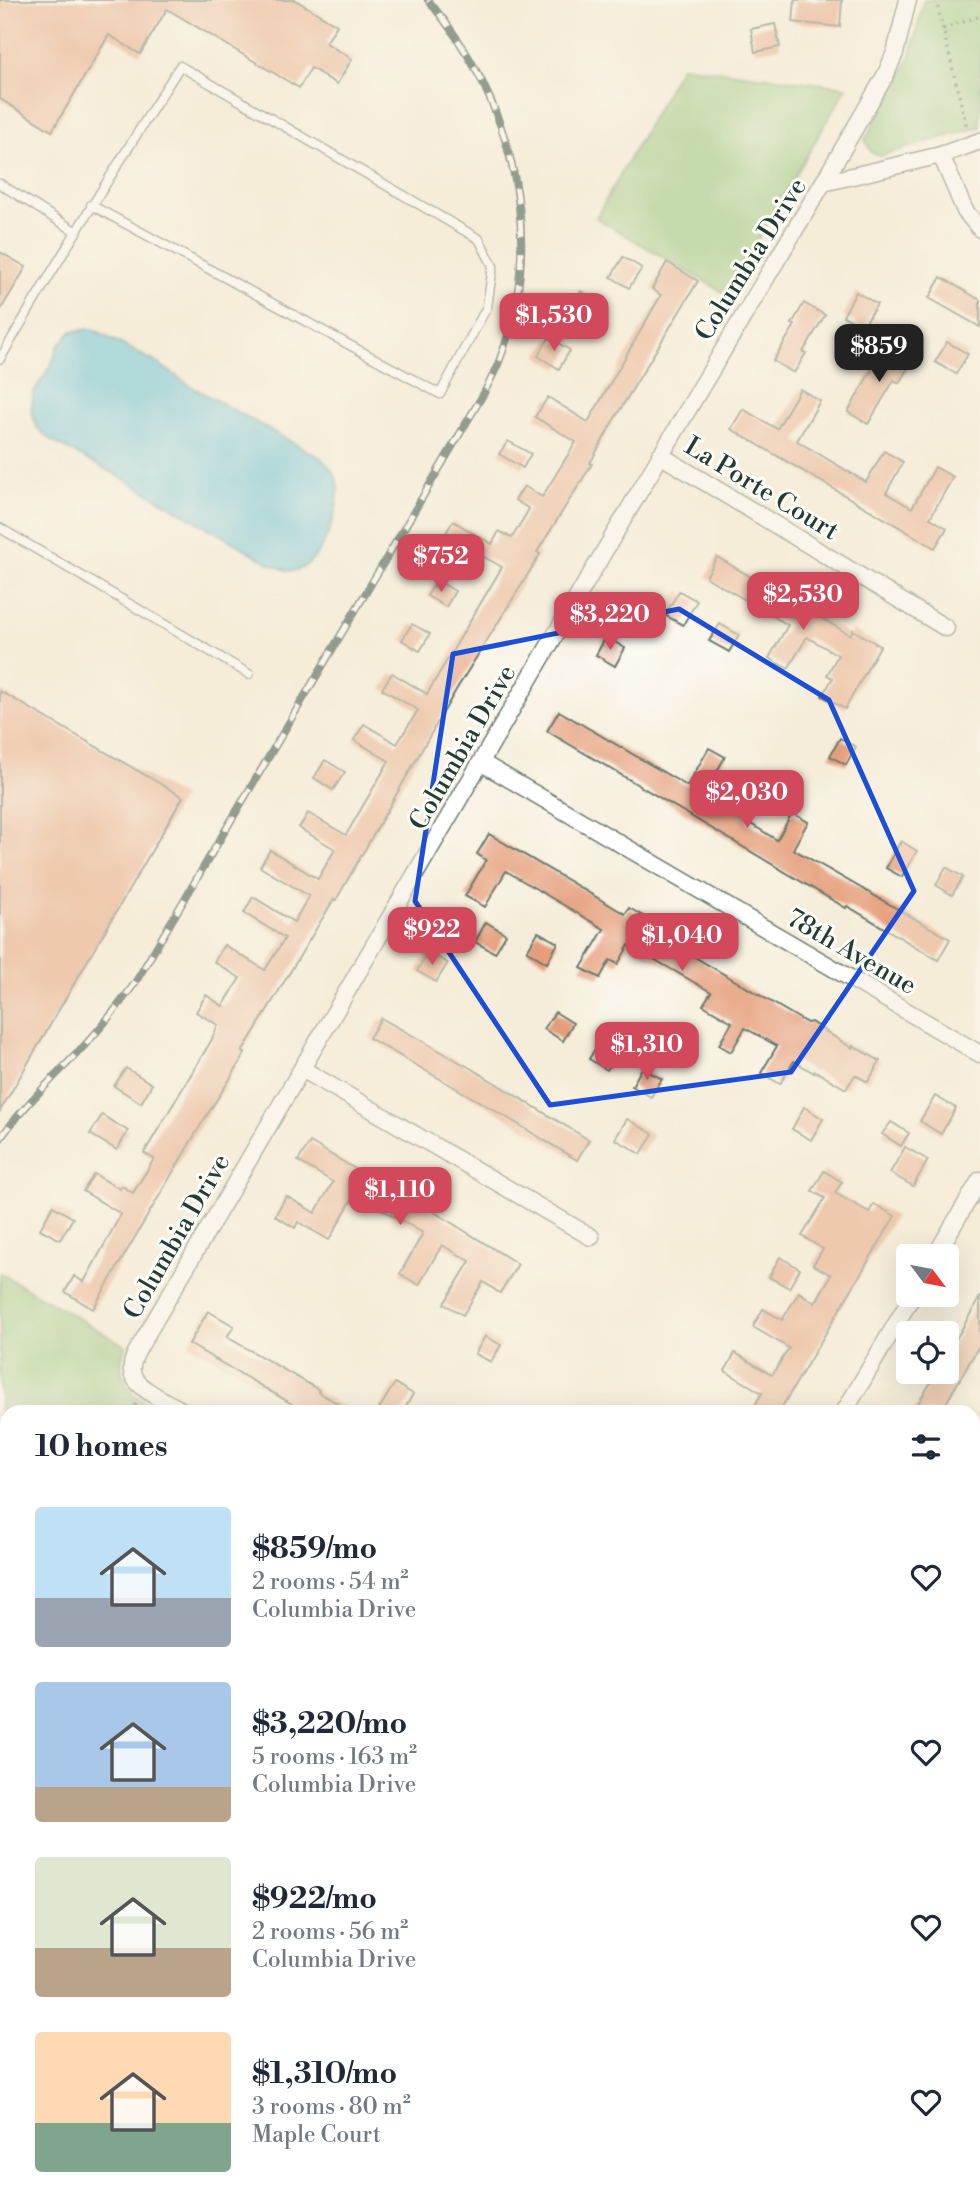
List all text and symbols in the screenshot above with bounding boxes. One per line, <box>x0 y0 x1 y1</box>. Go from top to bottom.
street label: Columbia Drive <box>688 172 814 347</box>
pin: $1,530 <box>497 294 611 353</box>
text: $1,530 <box>516 302 592 330</box>
pin: $859 <box>838 324 920 384</box>
text: $859 <box>850 333 908 361</box>
street label: La Porte Court <box>679 430 844 547</box>
pin: $752 <box>400 534 482 594</box>
text: $752 <box>413 543 469 571</box>
pin: $2,530 <box>746 572 860 632</box>
text: $2,530 <box>763 581 843 609</box>
pin: $3,220 <box>553 592 667 652</box>
text: $3,220 <box>570 601 650 629</box>
street label: Columbia Drive <box>403 659 523 836</box>
pin: $2,030 <box>690 770 804 830</box>
text: $2,030 <box>706 779 788 807</box>
street label: 78th Avenue <box>781 902 922 1002</box>
pin: $922 <box>391 908 473 967</box>
pin: $1,040 <box>625 914 739 973</box>
text: $922 <box>404 916 460 944</box>
text: $1,040 <box>642 922 722 950</box>
pin: $1,310 <box>590 1023 704 1082</box>
text: $1,310 <box>611 1031 683 1059</box>
street label: Columbia Drive <box>117 1148 237 1325</box>
pin: $1,110 <box>343 1168 457 1227</box>
text: $1,110 <box>364 1176 436 1204</box>
north arrow <box>896 1244 959 1307</box>
map controls <box>896 1244 959 1384</box>
button: locate <box>896 1321 959 1384</box>
text: 10 homes <box>35 1428 168 1466</box>
icon: filters <box>907 1428 945 1466</box>
text: $859/mo <box>252 1530 377 1568</box>
icon: home <box>91 1535 175 1619</box>
icon: heart <box>907 1558 945 1596</box>
text: 2 rooms · 54 m² <box>252 1568 409 1596</box>
text: Columbia Drive <box>252 1596 416 1624</box>
text: $3,220/mo <box>252 1705 407 1743</box>
icon: home <box>91 1710 175 1794</box>
icon: heart <box>907 1733 945 1771</box>
text: 5 rooms · 163 m² <box>252 1743 417 1771</box>
text: Columbia Drive <box>252 1771 416 1799</box>
text: $922/mo <box>252 1880 377 1918</box>
icon: home <box>91 1885 175 1969</box>
icon: heart <box>907 1908 945 1946</box>
text: 2 rooms · 56 m² <box>252 1918 408 1946</box>
text: Columbia Drive <box>252 1946 416 1974</box>
text: $1,310/mo <box>252 2055 397 2093</box>
icon: home <box>91 2060 175 2144</box>
icon: heart <box>907 2083 945 2121</box>
text: 3 rooms · 80 m² <box>252 2093 411 2121</box>
text: Maple Court <box>252 2121 381 2149</box>

